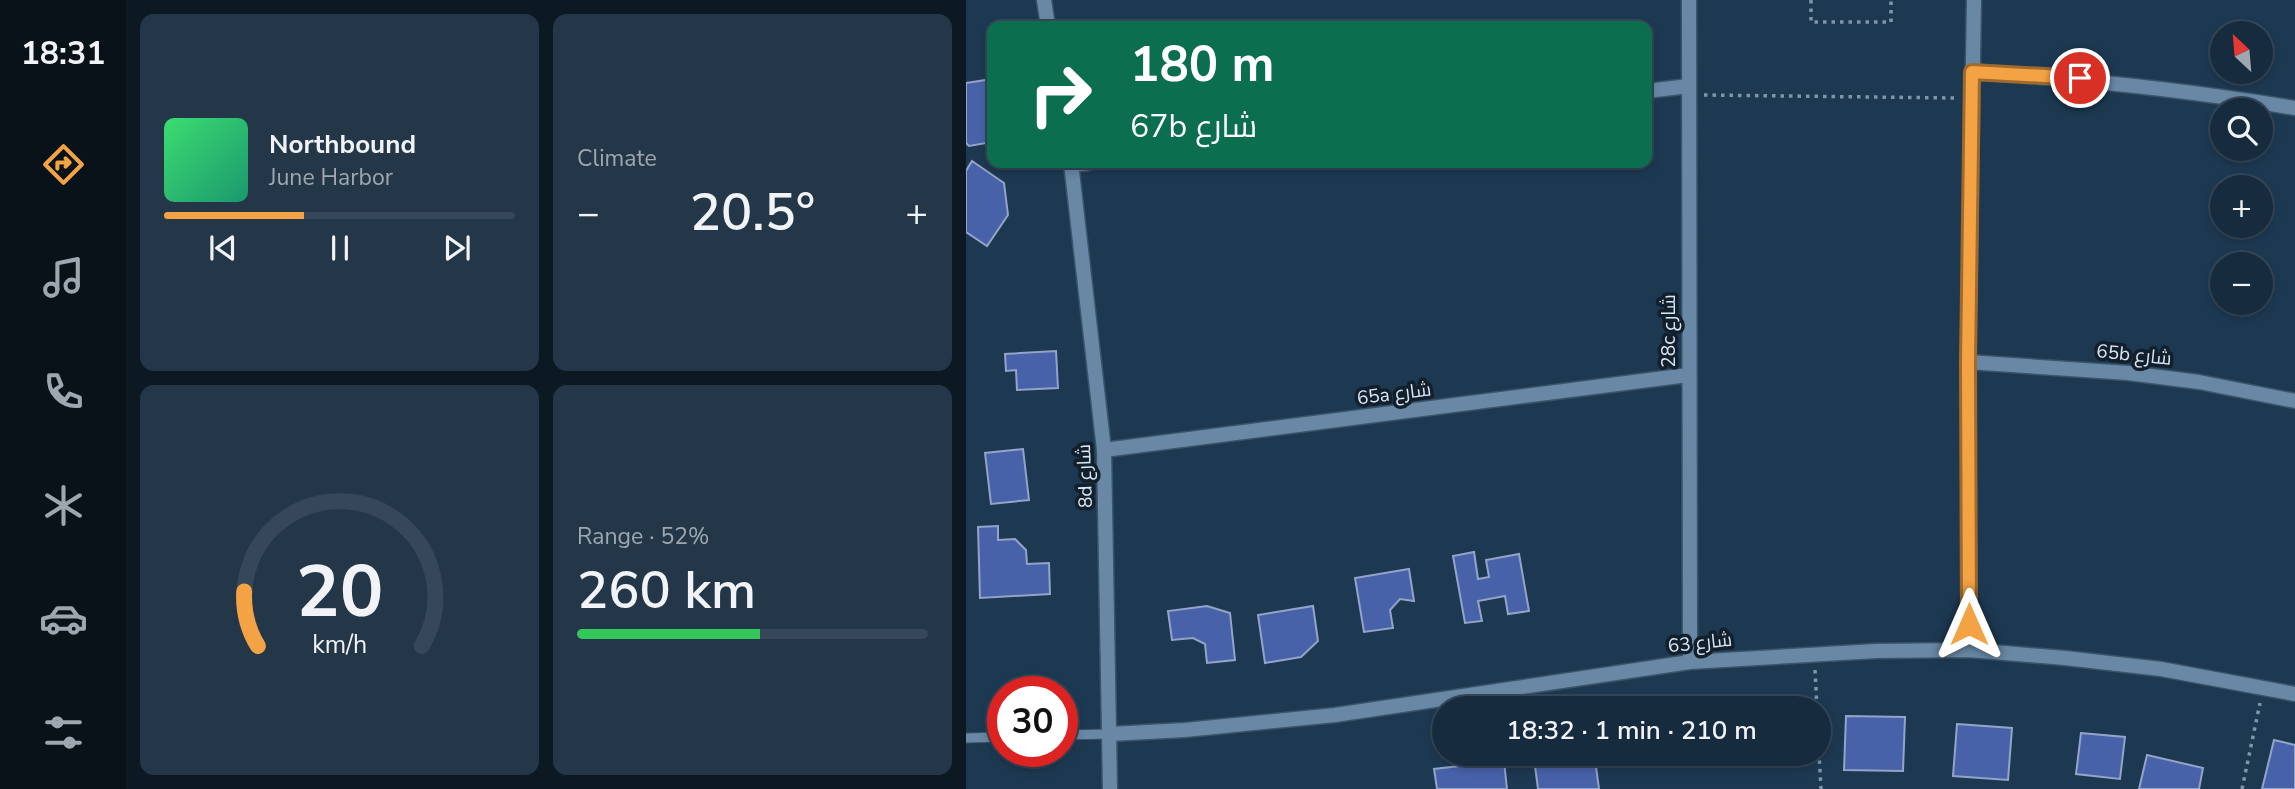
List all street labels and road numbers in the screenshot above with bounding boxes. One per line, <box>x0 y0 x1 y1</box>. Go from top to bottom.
street label: 28c شارع <box>1656 294 1682 368</box>
street label: 65b شارع <box>2095 338 2173 372</box>
street label: 65a شارع <box>1355 377 1433 411</box>
street label: 8d شارع <box>1071 443 1099 509</box>
street label: شارع 63 <box>1667 627 1733 659</box>

